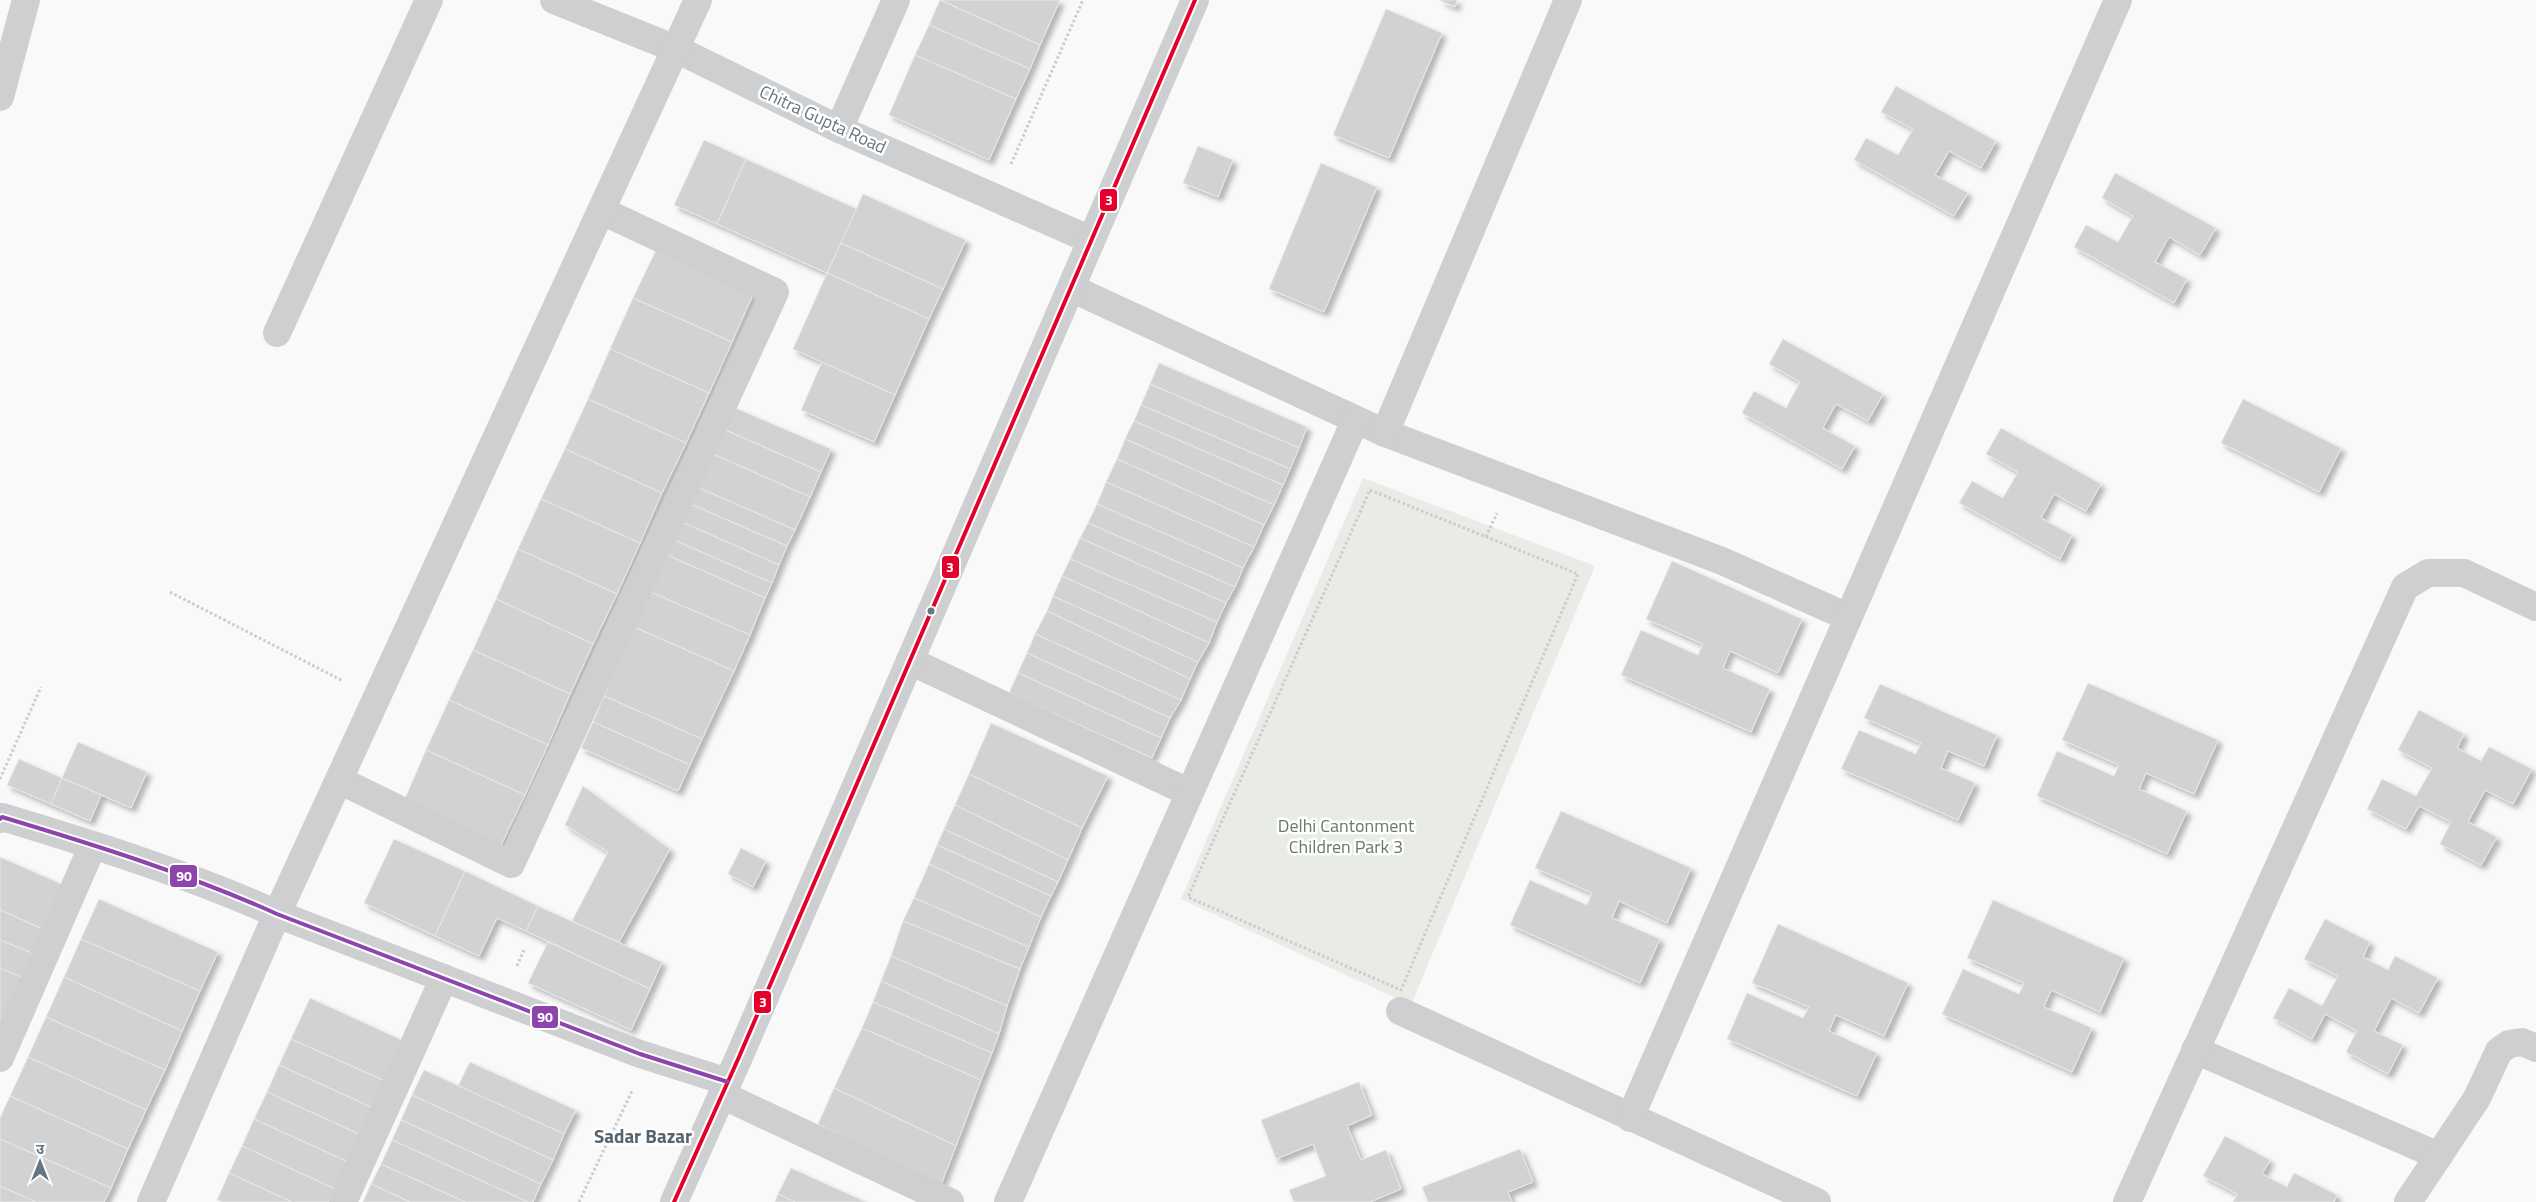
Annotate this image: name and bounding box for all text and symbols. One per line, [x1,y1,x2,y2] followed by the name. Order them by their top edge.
[755,78,891,160] street label: Chitra Gupta Road
[1099,188,1118,212] line badge: 3
[1105,189,1113,210] text: 3
[941,555,960,579] line badge: 3
[946,556,954,577] text: 3
[926,606,936,616] unlabelled marker
[1278,812,1415,860] park label: Delhi Cantonment Children Park 3
[169,864,198,888] line badge: 90
[176,865,192,886] text: 90
[753,990,772,1014] line badge: 3
[759,991,767,1012] text: 3
[531,1005,559,1029] line badge: 90
[537,1006,553,1027] text: 90
[594,1121,692,1150] district label: Sadar Bazar
[15,1137,65,1187] north arrow
[36,1138,45,1159] text: उ

